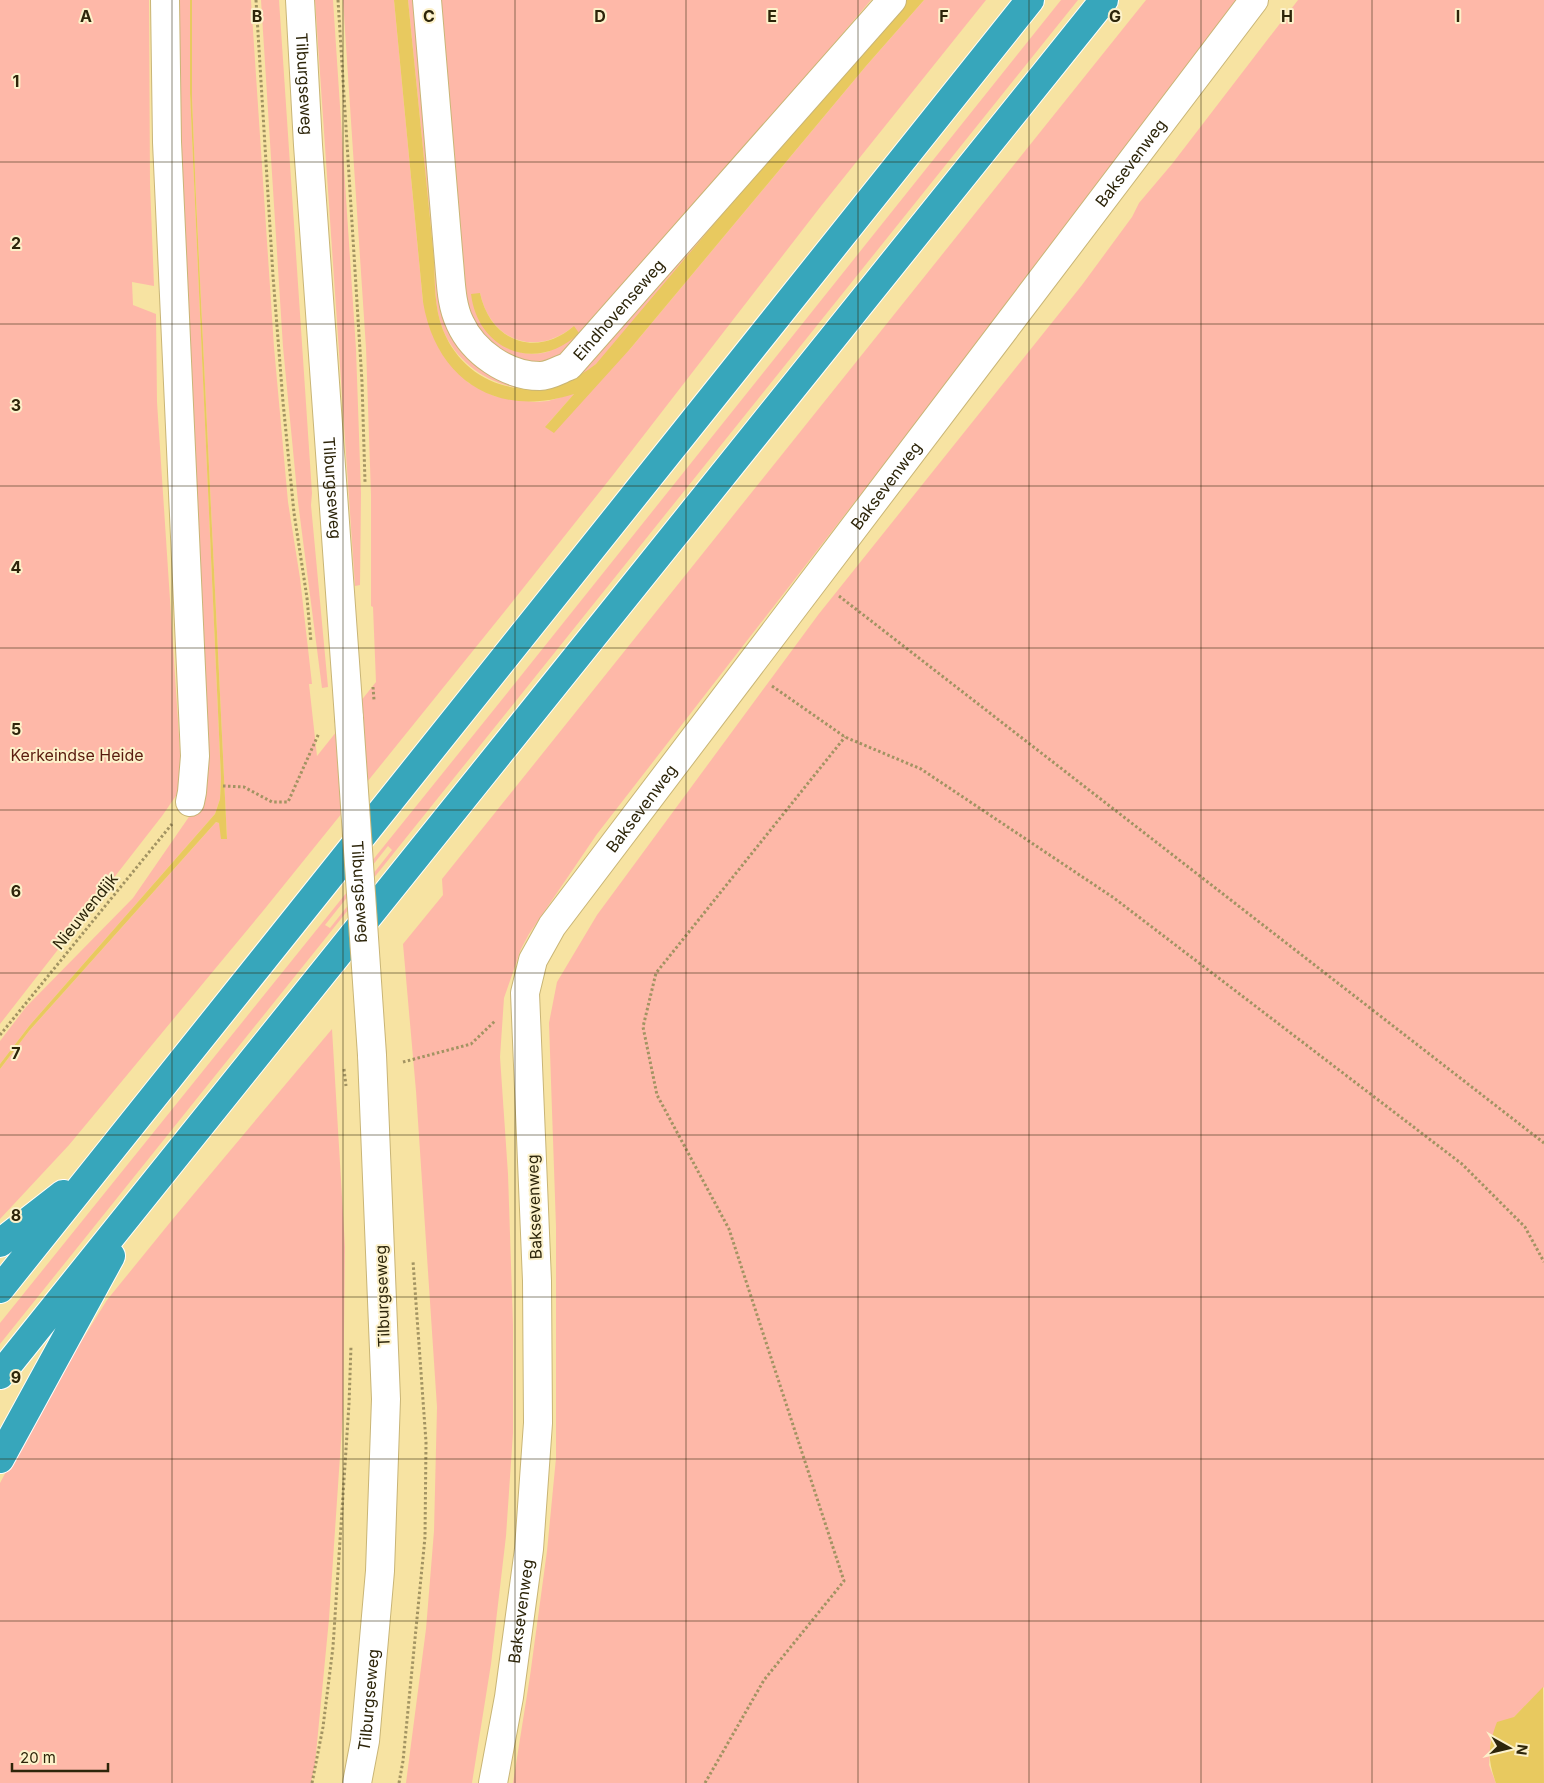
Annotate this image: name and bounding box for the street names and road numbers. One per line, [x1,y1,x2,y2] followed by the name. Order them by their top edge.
[292,32,317,136] street label: Tilburgseweg
[1091,115,1170,211] street label: Baksevenweg
[569,255,669,364] street label: Eindhovenseweg
[319,436,346,540] street label: Tilburgseweg
[846,438,926,533] street label: Baksevenweg
[602,760,681,856] street label: Baksevenweg
[347,840,374,943] street label: Tilburgseweg
[48,869,122,953] street label: Nieuwendijk
[522,1154,546,1260] street label: Baksevenweg
[370,1245,394,1347] street label: Tilburgseweg
[504,1558,538,1665] street label: Baksevenweg
[353,1648,383,1753] street label: Tilburgseweg

